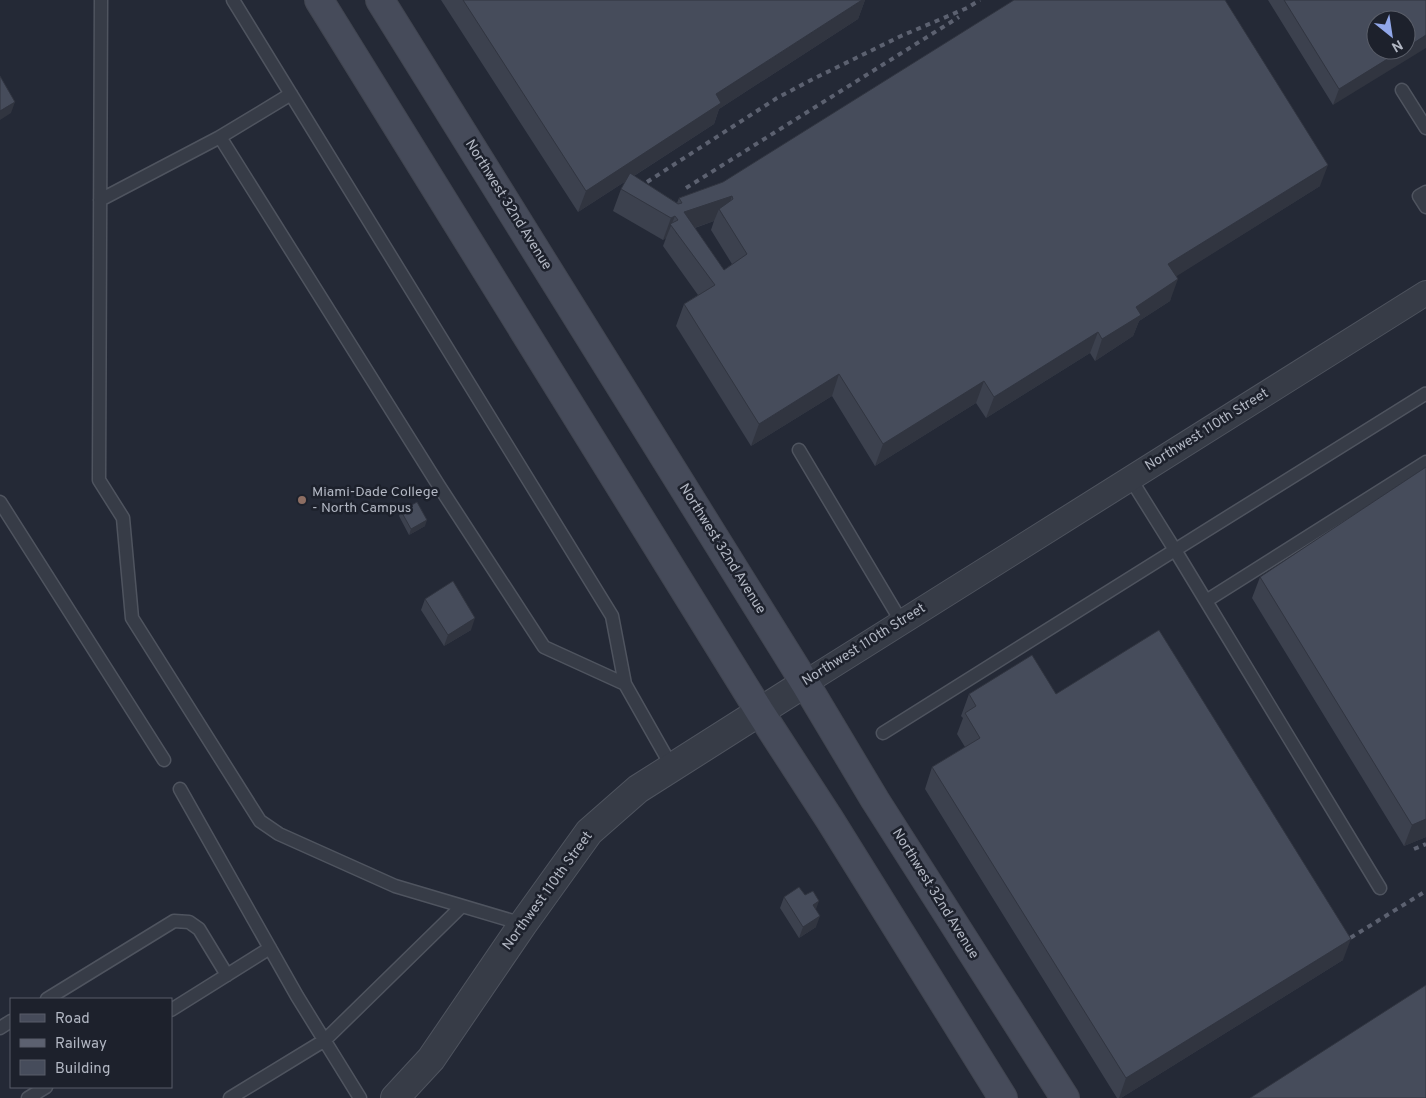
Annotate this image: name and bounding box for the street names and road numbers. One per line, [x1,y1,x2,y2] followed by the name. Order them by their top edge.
[461,137,555,273] street label: Northwest 32nd Avenue
[1142,385,1272,475] street label: Northwest 110th Street
[675,481,769,617] street label: Northwest 32nd Avenue
[799,600,929,690] street label: Northwest 110th Street
[888,826,982,962] street label: Northwest 32nd Avenue
[499,828,597,954] street label: Northwest 110th Street

